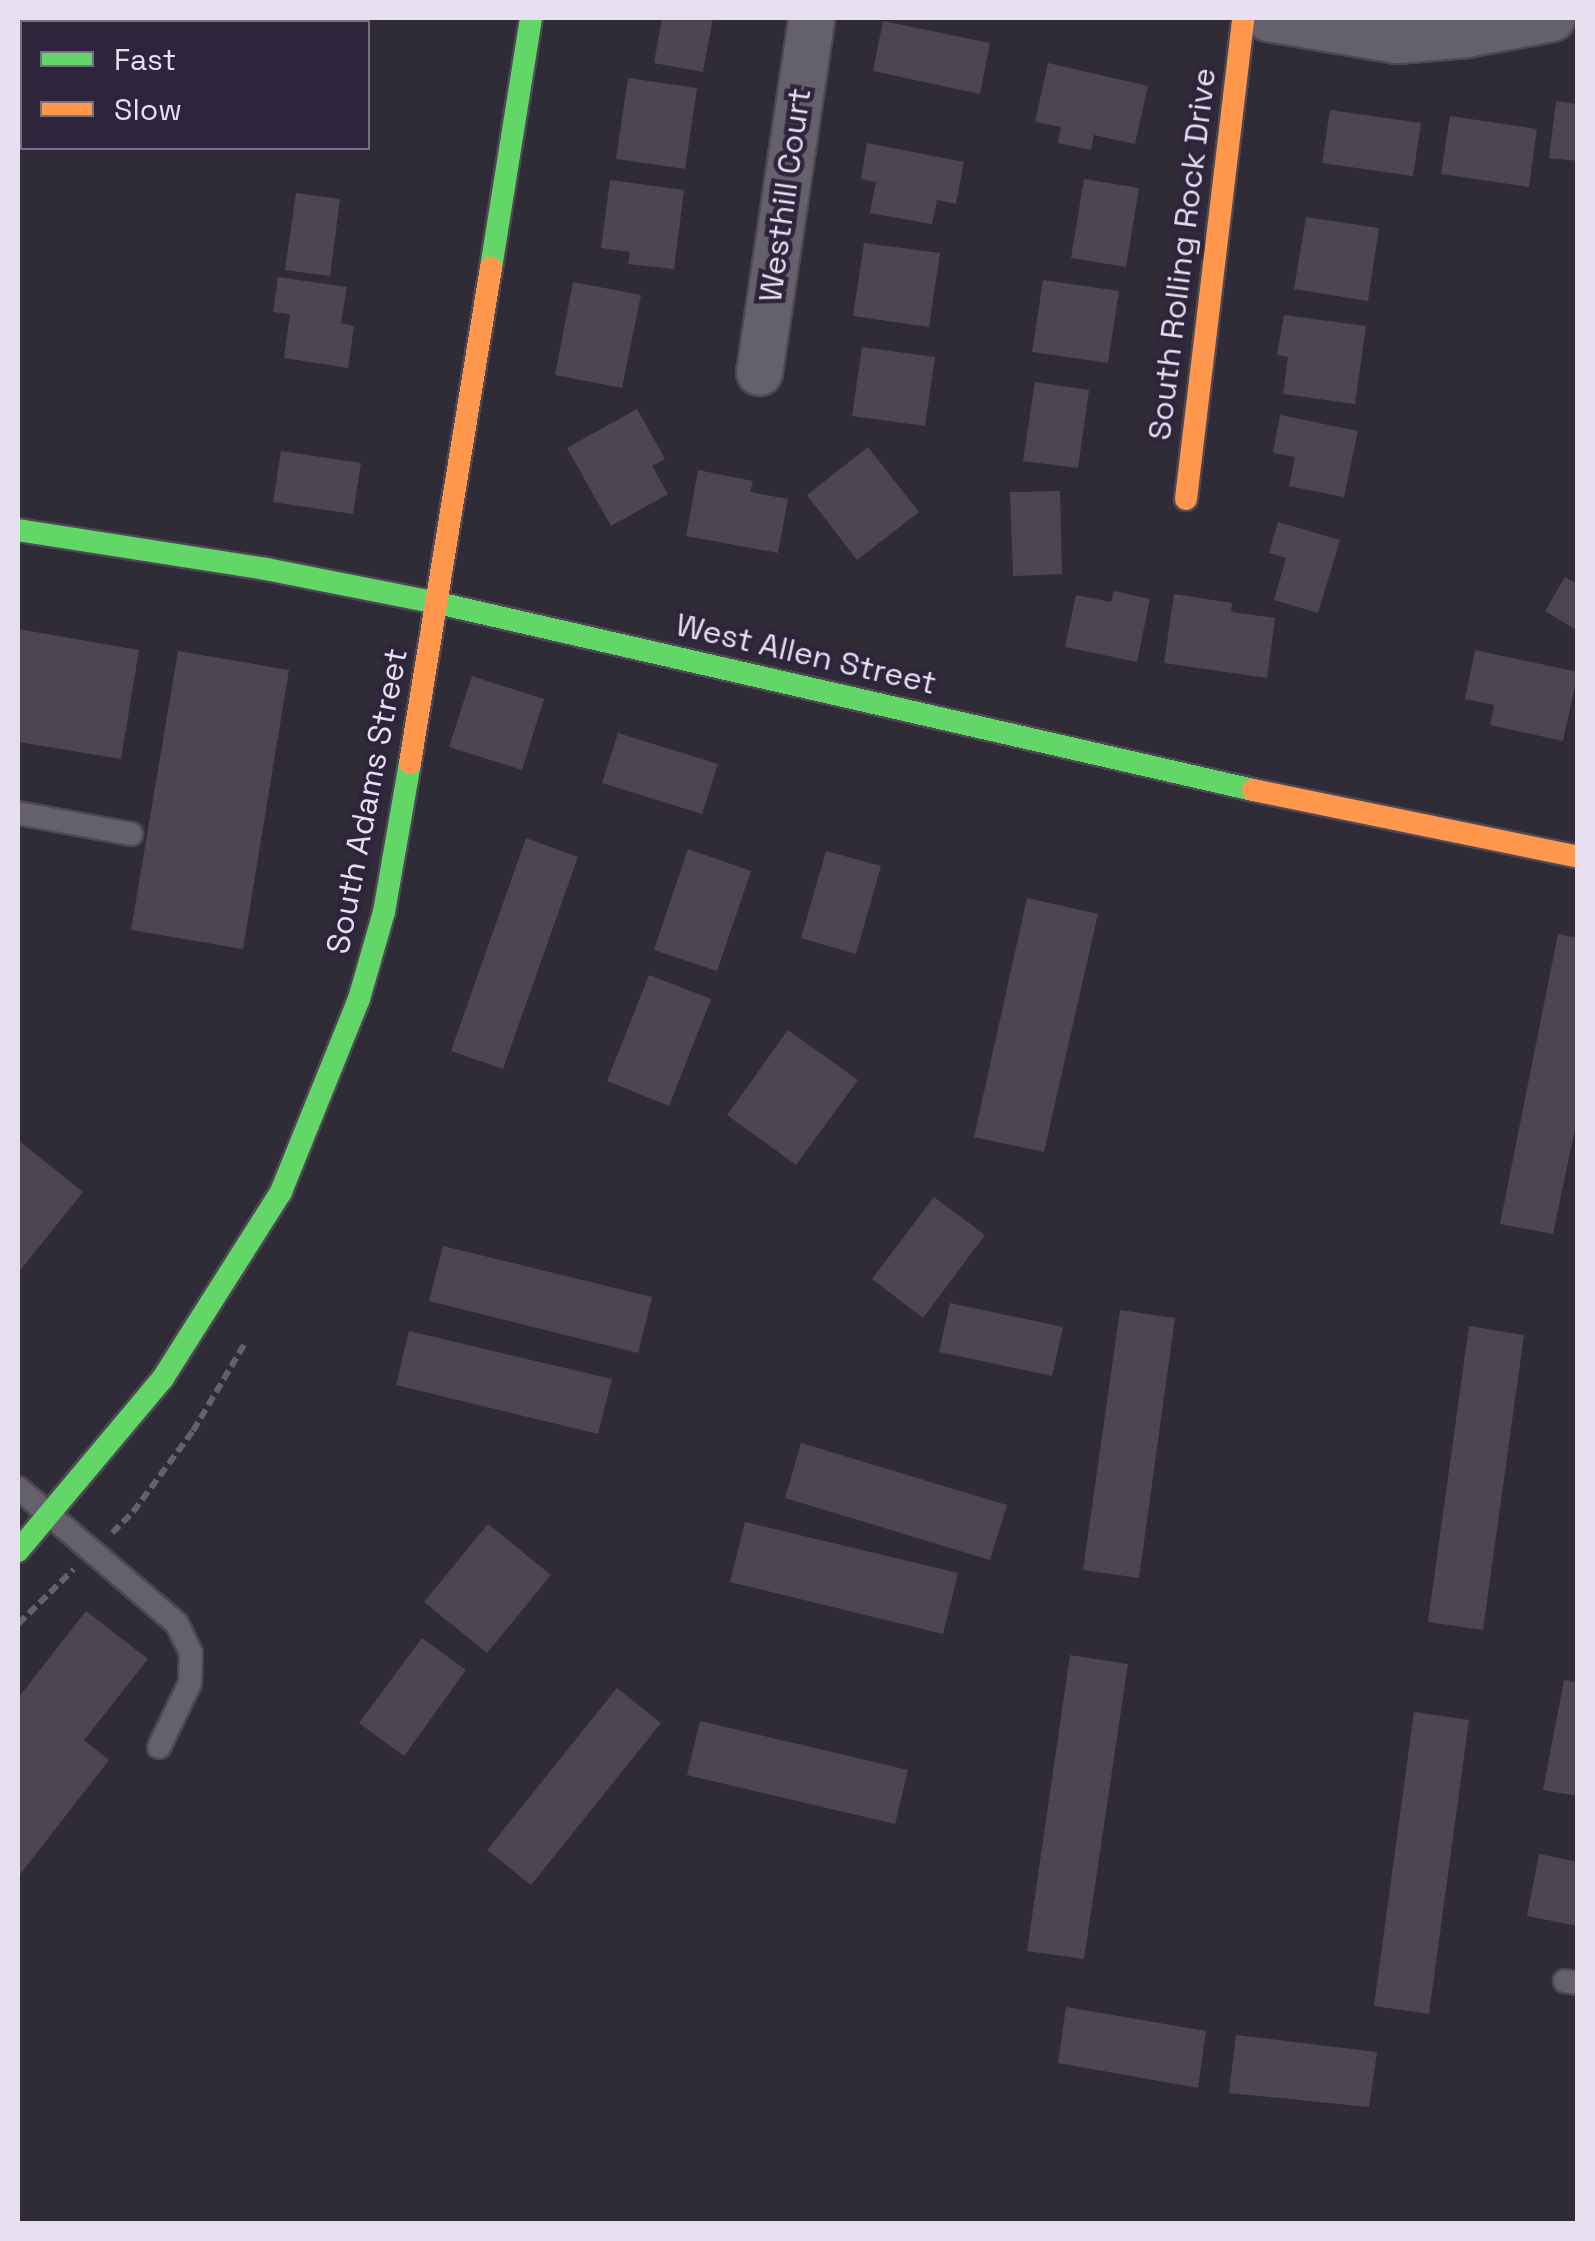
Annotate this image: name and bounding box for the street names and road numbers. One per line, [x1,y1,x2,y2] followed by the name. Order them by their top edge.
[1140,66,1224,442] street label: South Rolling Rock Drive
[751,85,819,305] street label: Westhill Court
[672,605,940,703] street label: West Allen Street
[318,645,416,957] street label: South Adams Street

